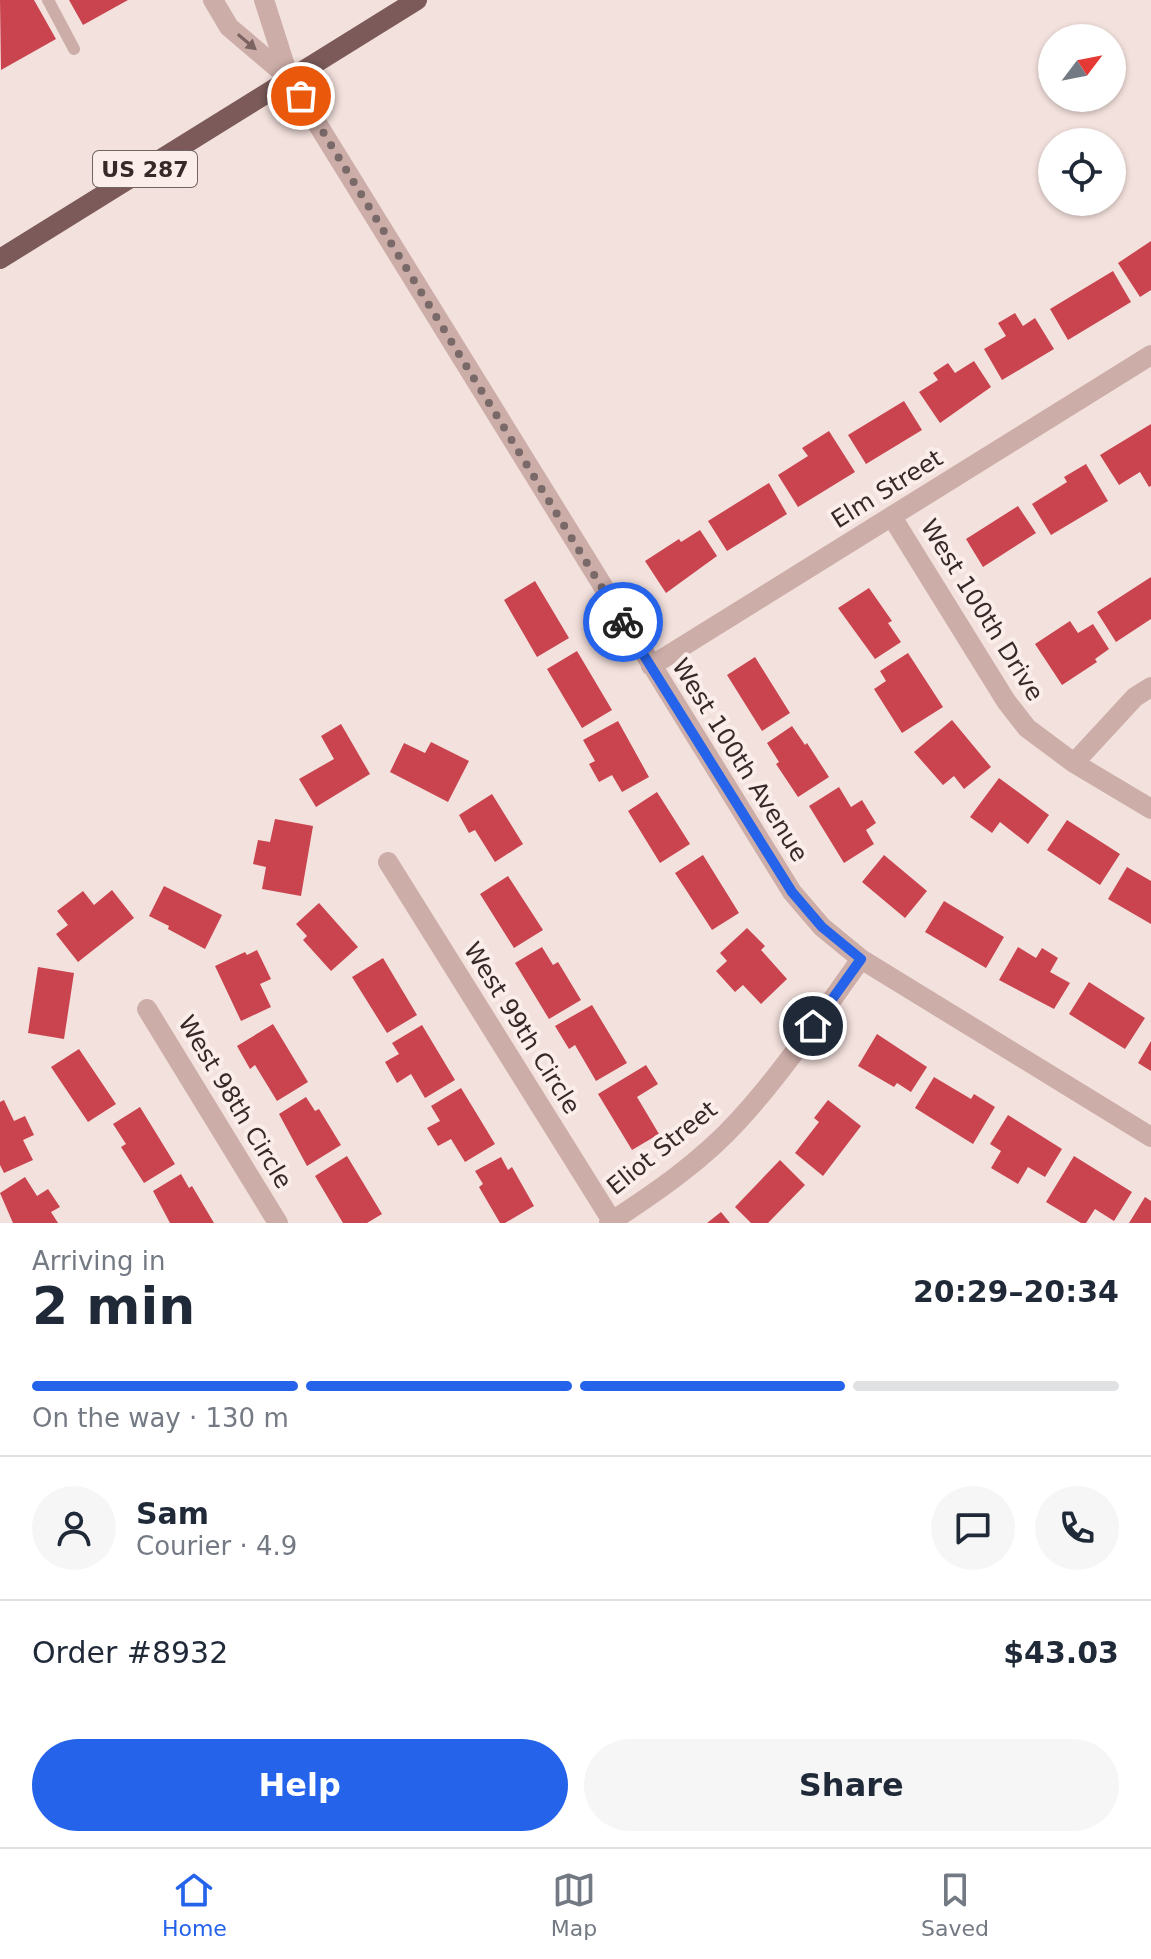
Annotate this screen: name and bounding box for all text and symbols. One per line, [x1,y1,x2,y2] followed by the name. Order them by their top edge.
[1038,24,1126,112] north arrow
[1038,24,1126,216] map controls
[237,33,257,50] one-way arrow
[267,62,335,130] pin
[279,74,323,118] icon: bag
[1038,128,1126,216] button: locate
[93,151,197,187] road number: US 287
[826,444,948,534] street label: Elm Street
[915,514,1049,706] street label: West 100th Drive
[583,582,663,662] courier
[601,600,645,644] icon: bike
[666,653,814,867] street label: West 100th Avenue
[458,937,586,1119] street label: West 99th Circle
[779,992,847,1060] pin
[791,1004,835,1048] icon: home
[172,1010,298,1194] street label: West 98th Circle
[601,1095,723,1201] street label: Eliot Street
[32,1246,166,1276] text: Arriving in
[913,1274,1119,1309] text: 20:29–20:34
[32,1276,195,1336] text: 2 min
[32,1403,289,1433] text: On the way · 130 m
[32,1486,116,1570] button: person
[931,1486,1015,1570] button: chat
[1035,1486,1119,1570] button: phone
[136,1496,209,1531] text: Sam
[136,1531,297,1561] text: Courier · 4.9
[32,1635,228,1670] text: Order #8932
[1003,1635,1119,1670] text: $43.03
[32,1739,568,1831] button: Help
[584,1739,1119,1831] button: Share
[162,1868,227,1941] tab: Home
[551,1868,597,1941] tab: Map
[921,1868,989,1941] tab: Saved

